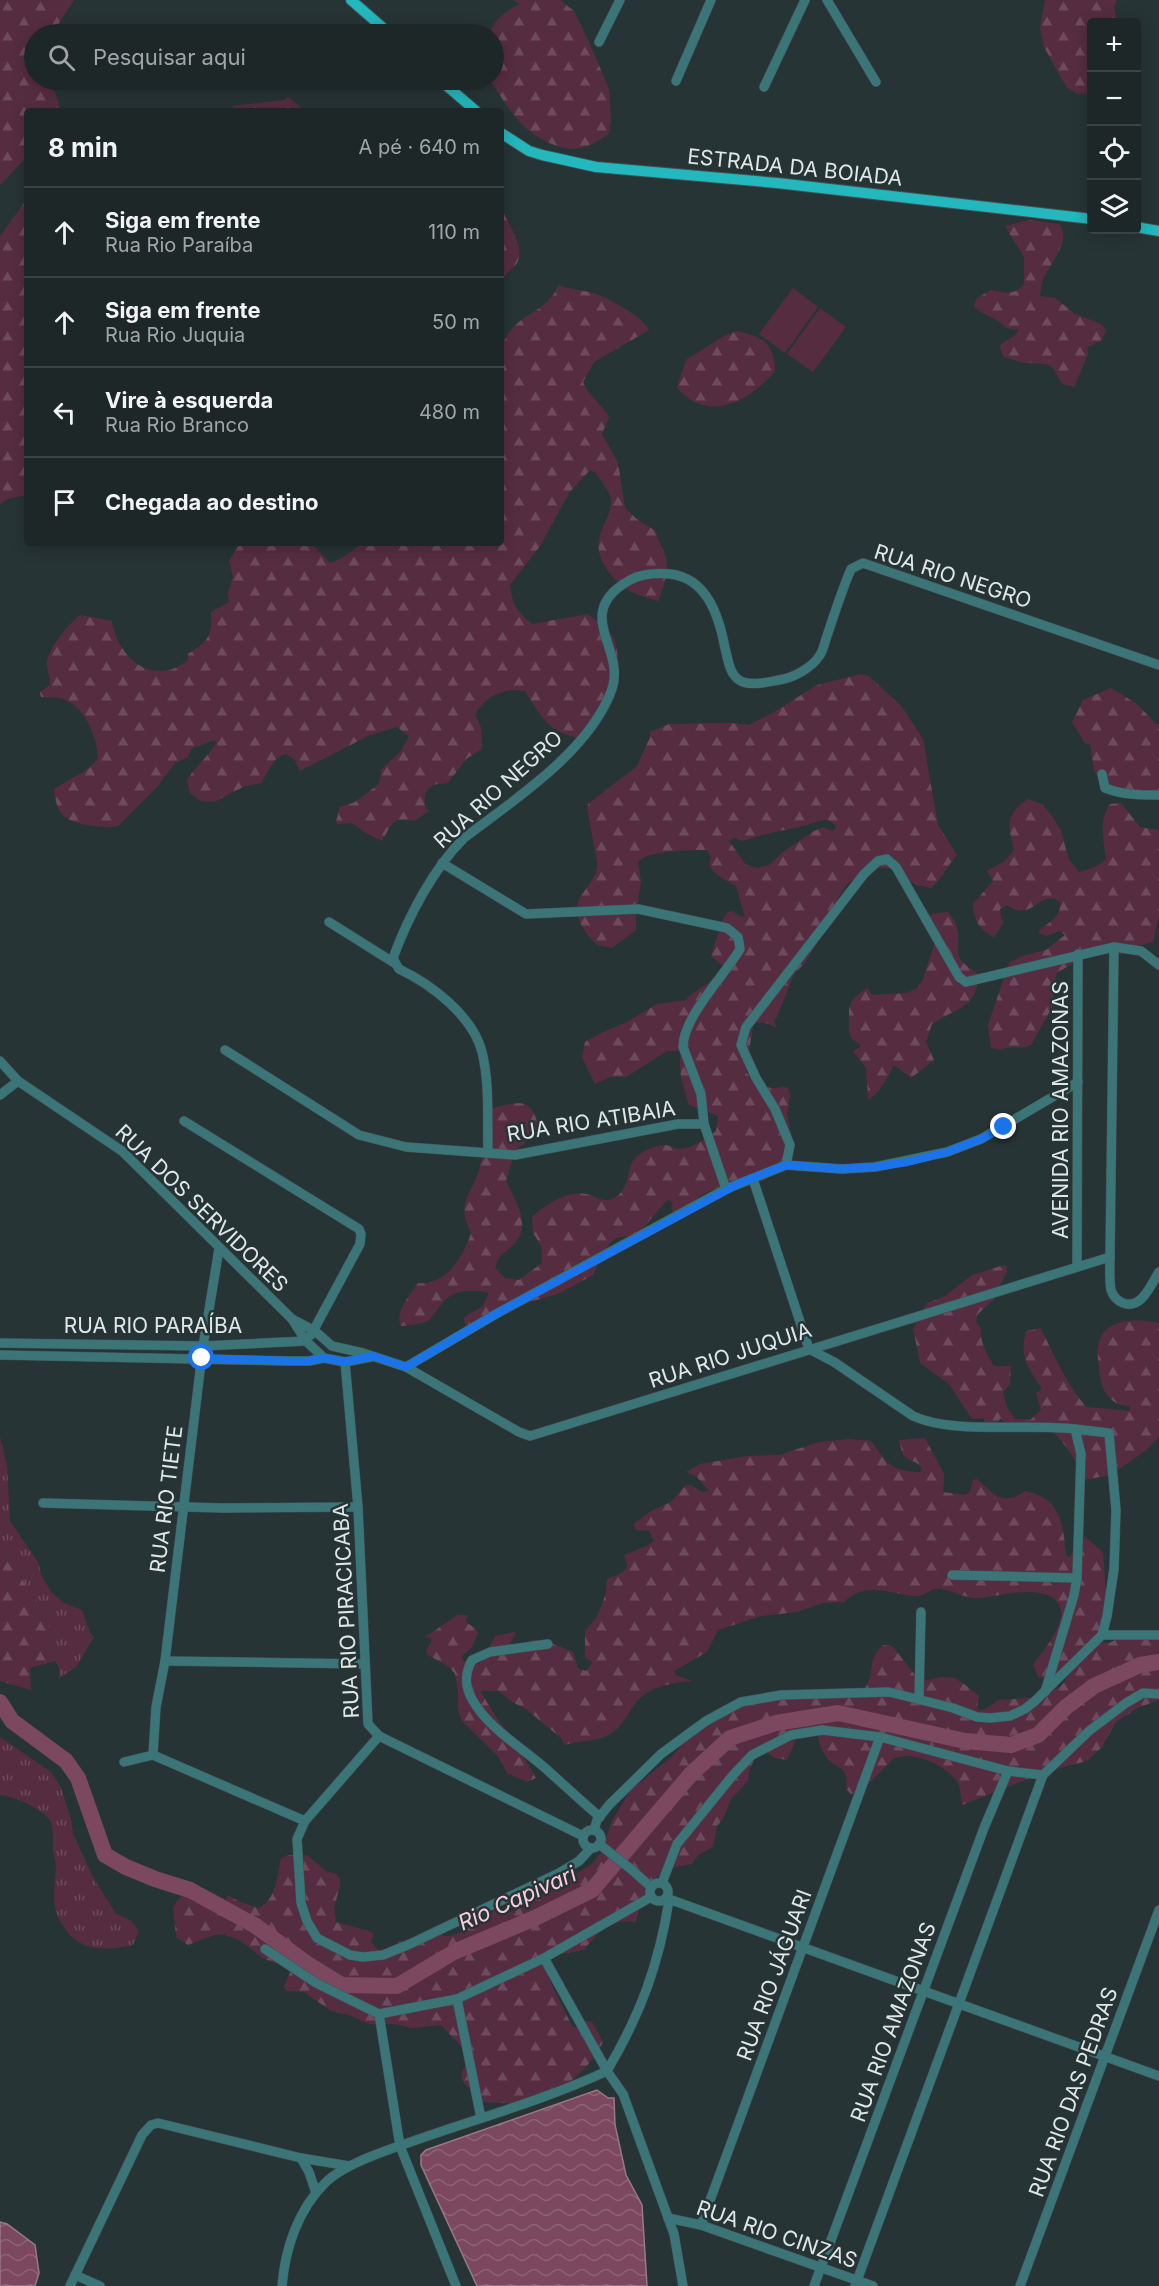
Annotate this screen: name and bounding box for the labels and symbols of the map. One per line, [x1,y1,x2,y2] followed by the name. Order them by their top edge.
[686,143,904,191] street label: ESTRADA DA BOIADA
[871,539,1035,613] street label: RUA RIO NEGRO
[429,725,567,853] street label: RUA RIO NEGRO
[1048,981,1073,1239] street label: AVENIDA RIO AMAZONAS
[505,1095,677,1147] street label: RUA RIO ATIBAIA
[990,1113,1016,1139] route end
[111,1119,293,1297] street label: RUA DOS SERVIDORES
[64,1312,242,1338] street label: RUA RIO PARAÍBA
[645,1317,815,1393] street label: RUA RIO JUQUIA
[188,1344,214,1370] route start
[145,1424,187,1574] street label: RUA RIO TIETE
[328,1503,364,1719] street label: RUA RIO PIRACICABA
[454,1860,581,1936] water label: Rio Capivari
[731,1886,817,2064] street label: RUA RIO JÁGUARI
[845,1919,941,2125] street label: RUA RIO AMAZONAS
[1023,1984,1123,2200] street label: RUA RIO DAS PEDRAS
[693,2195,861,2273] street label: RUA RIO CINZAS

